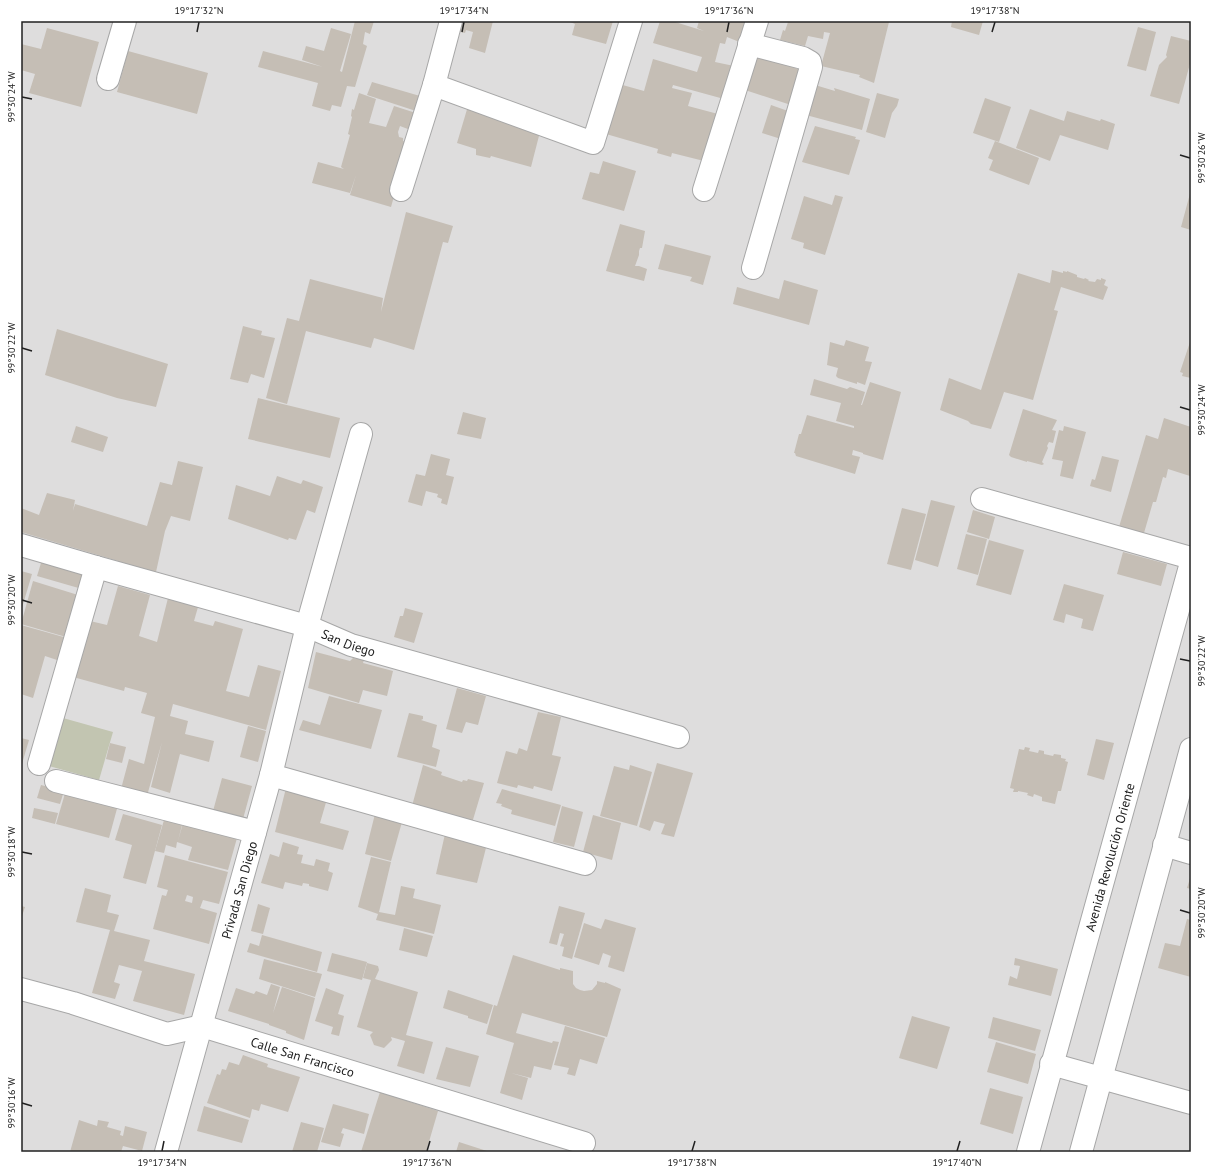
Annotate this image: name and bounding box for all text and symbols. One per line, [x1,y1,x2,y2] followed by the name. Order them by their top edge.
[174,4,224,17] text: 19°17'32"N
[439,4,489,17] text: 19°17'34"N
[704,4,754,17] text: 19°17'36"N
[970,4,1020,17] text: 19°17'38"N
[5,71,18,123] text: 99°30'24"W
[1195,132,1208,184] text: 99°30'26"W
[5,322,18,374] text: 99°30'22"W
[1195,384,1208,436] text: 99°30'24"W
[5,574,18,626] text: 99°30'20"W
[319,625,377,660] street label: San Diego
[1195,635,1208,687] text: 99°30'22"W
[1081,781,1138,933] street label: Avenida Revolución Oriente
[5,826,18,878] text: 99°30'18"W
[217,839,261,941] street label: Privada San Diego
[1195,887,1208,939] text: 99°30'20"W
[249,1033,357,1081] street label: Calle San Francisco
[5,1077,18,1129] text: 99°30'16"W
[137,1156,187,1169] text: 19°17'34"N
[402,1156,452,1169] text: 19°17'36"N
[667,1156,717,1169] text: 19°17'38"N
[932,1156,982,1169] text: 19°17'40"N

